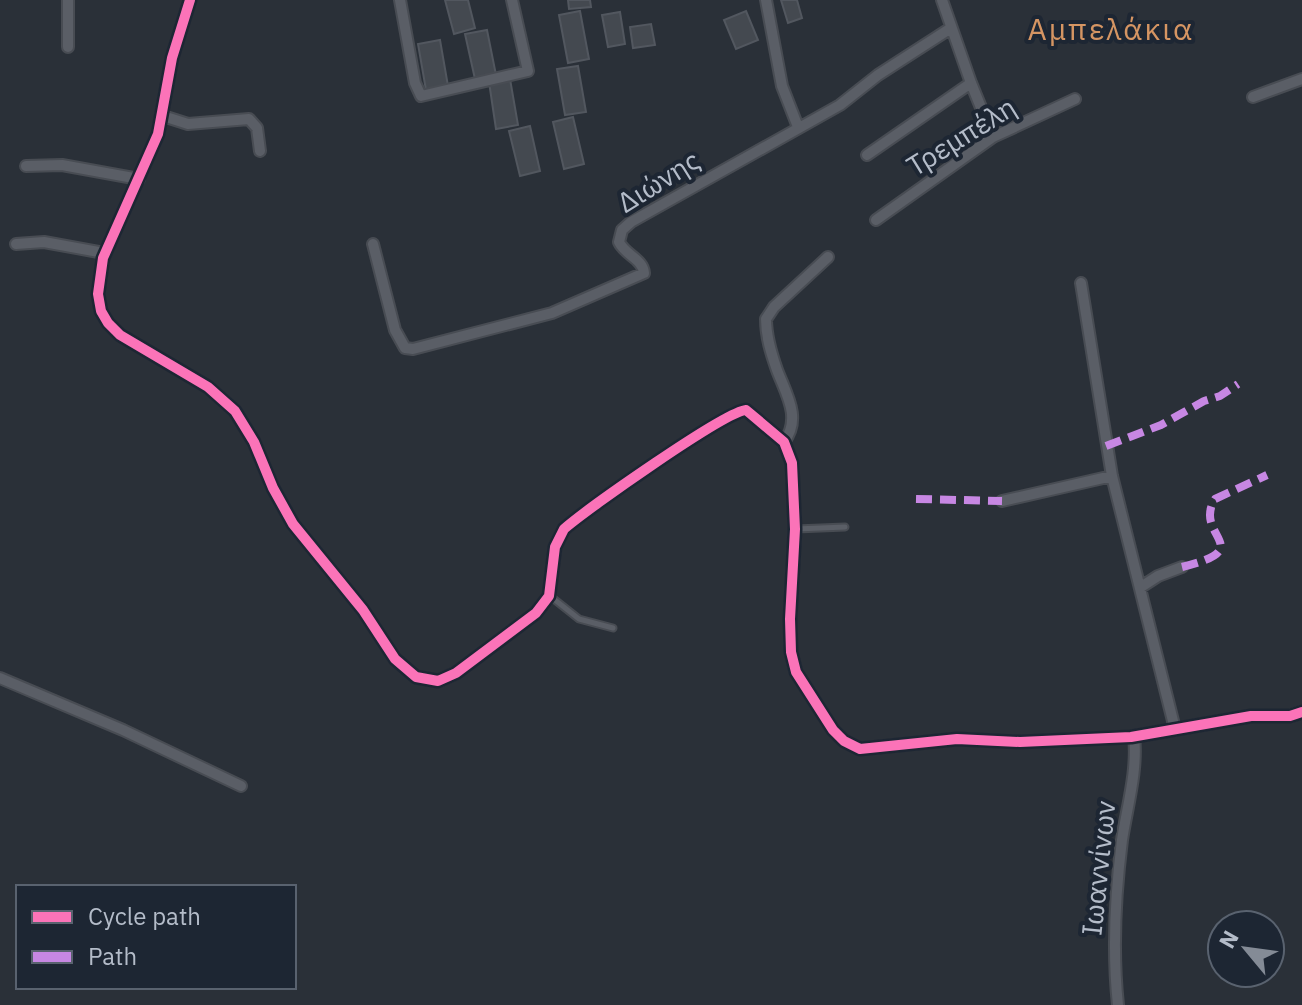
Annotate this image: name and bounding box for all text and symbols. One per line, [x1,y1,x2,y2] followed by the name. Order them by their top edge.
[1028,9,1194,48] district label: Αμπελάκια
[899,88,1023,184] street label: Τρεμπέλη
[610,141,706,221] street label: Διώνης
[1073,799,1123,937] street label: Ιωαννίνων
[16,885,296,989] legend
[88,900,201,932] text: Cycle path
[1206,909,1286,989] north arrow
[1212,925,1245,953] text: N
[88,940,137,972] text: Path

